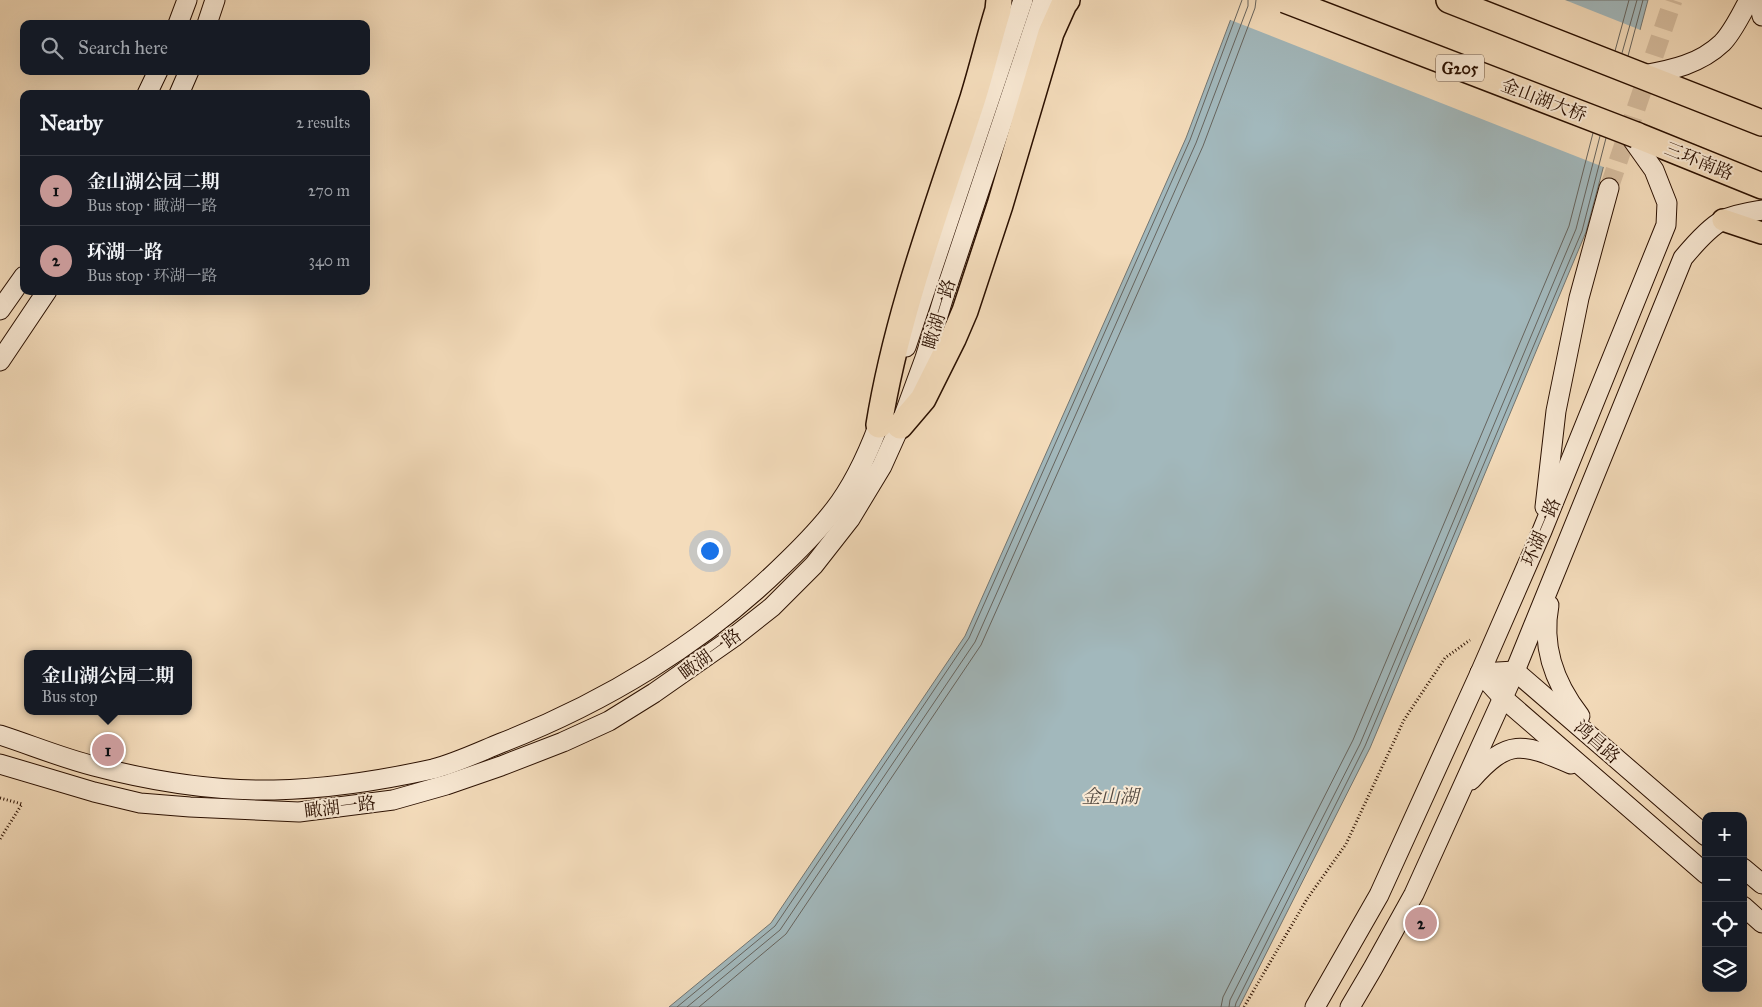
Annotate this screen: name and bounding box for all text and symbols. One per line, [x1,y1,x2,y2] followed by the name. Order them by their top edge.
[20,20,370,75] search box
[38,34,66,62] icon: search
[78,36,168,59] text: Search here
[1436,54,1484,82] road number: G205
[1498,74,1590,126] street label: 金山湖大桥
[40,110,103,136] text: Nearby
[296,113,350,132] text: 2 results
[1662,137,1736,185] street label: 三环南路
[87,170,220,193] text: 金山湖公园二期
[53,181,59,200] text: 1
[308,181,350,200] text: 270 m
[87,196,217,215] text: Bus stop · 瞰湖一路
[87,240,163,263] text: 环湖一路
[52,251,60,270] text: 2
[308,251,350,270] text: 340 m
[87,266,217,285] text: Bus stop · 环湖一路
[918,276,960,352] street label: 瞰湖一路
[1517,495,1565,569] street label: 环湖一路
[697,538,723,564] your location
[674,624,746,684] street label: 瞰湖一路
[24,650,192,715] popup
[41,664,175,687] text: 金山湖公园二期
[41,687,98,706] text: Bus stop
[1569,716,1625,768] street label: 鸿昌路
[92,731,124,769] pin: 1
[1081,785,1141,808] water label: 金山湖
[303,792,377,822] street label: 瞰湖一路
[1702,812,1747,992] map controls
[1702,812,1747,857] button: +
[1702,857,1747,902] button: −
[1702,902,1747,947] button: locate
[1405,904,1437,942] pin: 2
[1702,947,1747,992] button: layers

